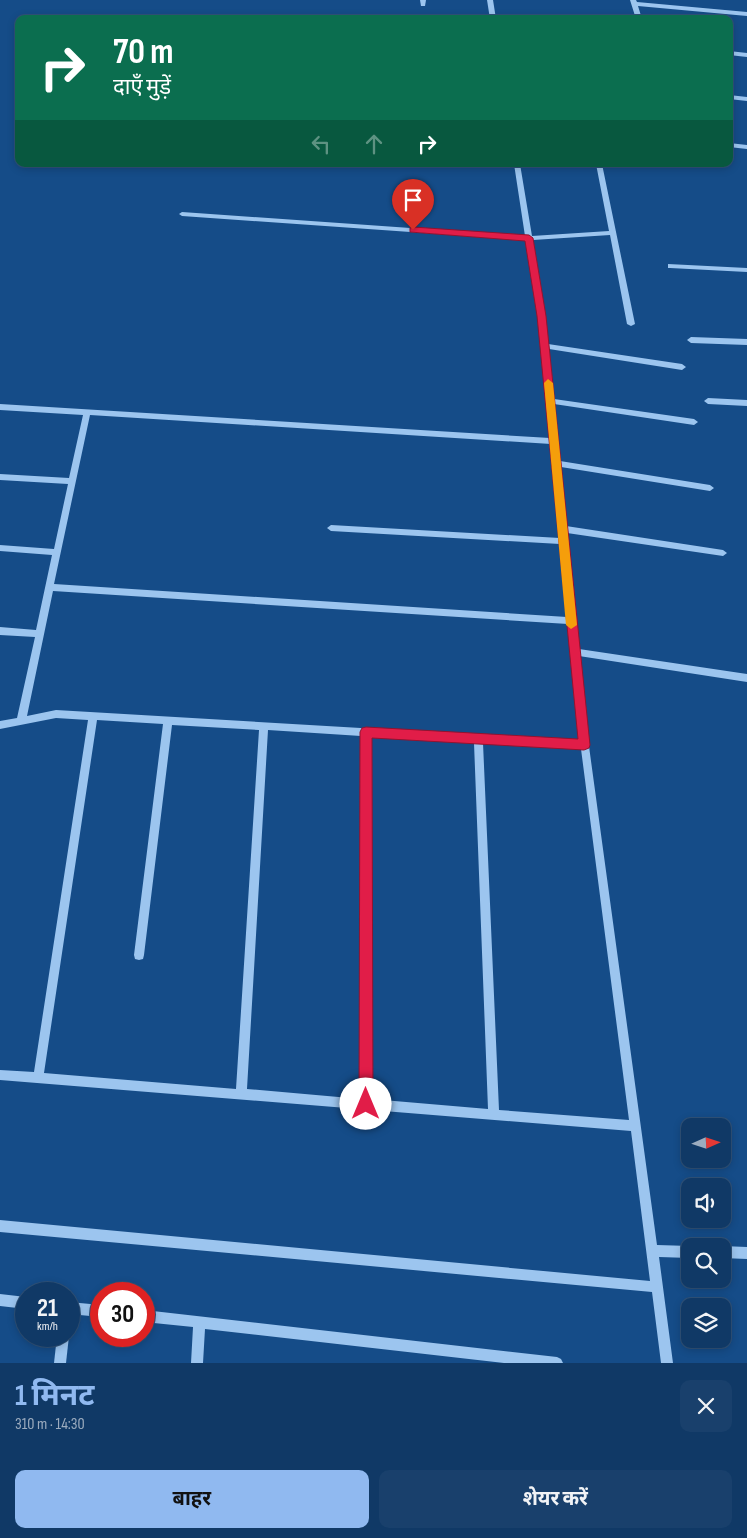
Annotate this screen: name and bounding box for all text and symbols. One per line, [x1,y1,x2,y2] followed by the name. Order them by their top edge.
[113,31,173,74] text: 70 m
[30,35,95,100] icon: right
[113,74,171,101] text: दाएँ मुड़ें
[307,130,335,158] icon: left
[360,130,388,158] icon: ahead
[413,130,441,158] icon: right
[392,179,434,230] pin
[399,186,427,214] icon: arrive
[339,1077,391,1129] position arrow
[681,1118,731,1168] north arrow
[681,1118,731,1348] map controls
[681,1178,731,1228] button: sound
[681,1238,731,1288] button: search
[90,1282,155,1347] speed limit sign: 30
[37,1293,58,1324] text: 21
[681,1298,731,1348] button: layers
[37,1319,58,1334] text: km/h
[15,1378,94,1414] text: 1 मिनट
[680,1380,732,1432] button: close
[15,1415,85,1434] text: 310 m · 14:30
[15,1470,369,1528] button: बाहर
[379,1470,732,1528] button: शेयर करें

